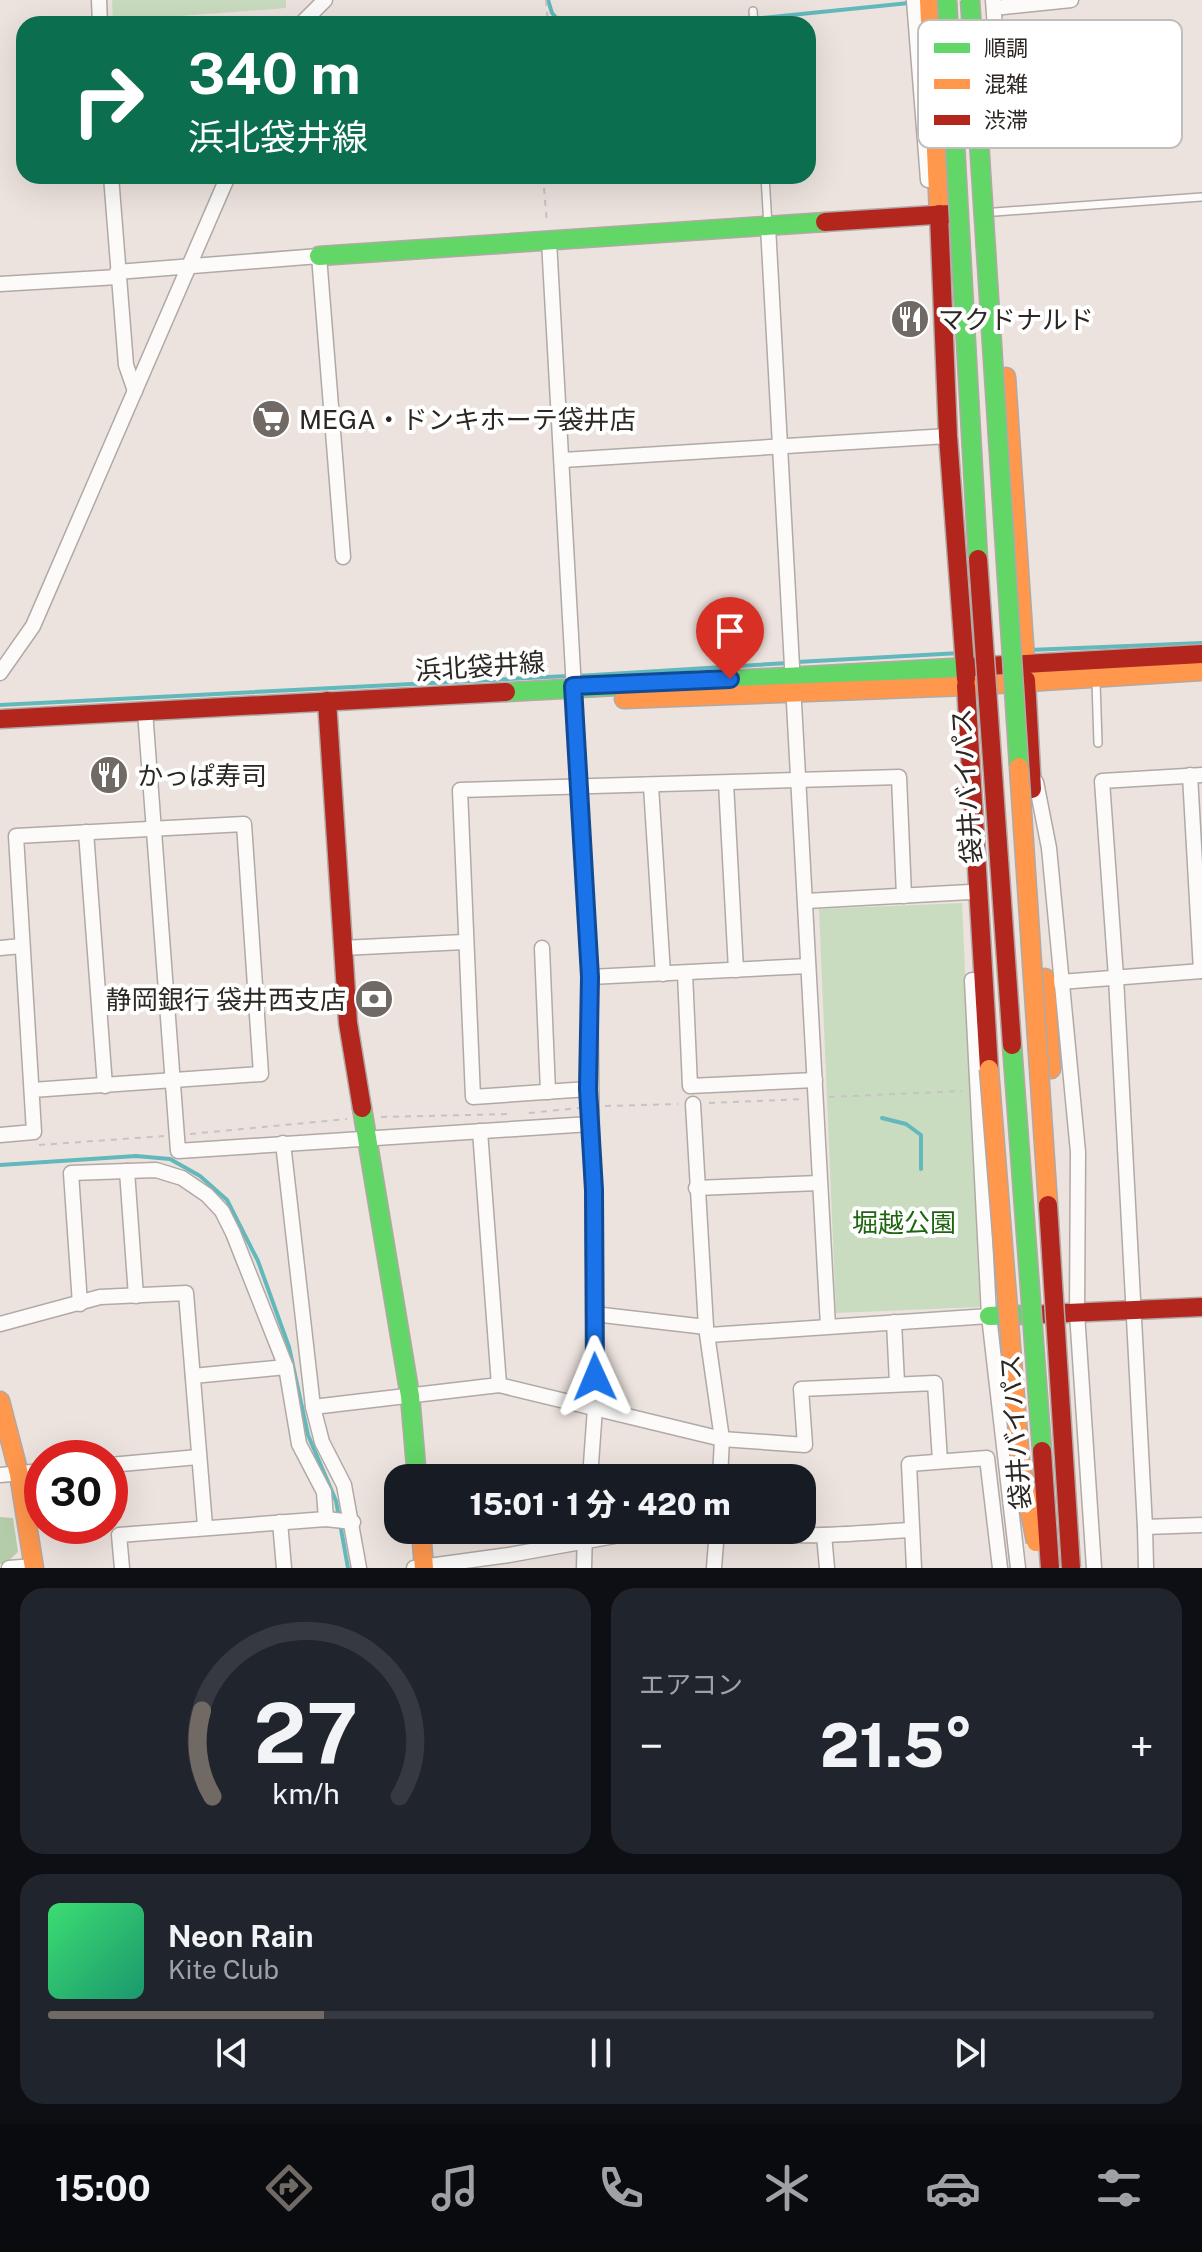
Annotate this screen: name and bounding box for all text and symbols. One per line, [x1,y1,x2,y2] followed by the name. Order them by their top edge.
[918,20,1182,148] legend
[984,35,1028,61] text: 順調
[188,41,361,107] text: 340 m
[56,48,160,152] icon: right
[984,71,1028,97] text: 混雑
[984,107,1028,133] text: 渋滞
[188,116,368,158] text: 浜北袋井線
[889,298,931,340] restaurant icon: マクドナルド
[938,304,1094,335] place label: マクドナルド
[250,398,292,440] supermarket icon: MEGA・ドンキホーテ袋井店
[299,404,636,435] place label: MEGA・ドンキホーテ袋井店
[696,597,764,679] pin
[708,609,752,653] icon: arrive
[414,646,546,686] street label: 浜北袋井線
[945,707,987,865] street label: 袋井バイパス
[88,754,130,796] restaurant icon: かっぱ寿司
[137,760,267,791] place label: かっぱ寿司
[353,978,395,1020] bank icon: 静岡銀行 袋井西支店
[106,984,346,1015] place label: 静岡銀行 袋井西支店
[852,1207,956,1238] park label: 堀越公園
[553,1335,637,1419] position arrow
[994,1353,1036,1511] street label: 袋井バイパス
[24,1440,128,1544] speed limit sign: 30
[470,1486,730,1522] text: 15:01 · 1 分 · 420 m
[639,1669,743,1700] text: エアコン
[253,1684,358,1782] text: 27
[820,1710,973,1781] text: 21.5°
[639,1720,663,1772] text: −
[1130,1720,1154,1772] text: +
[272,1777,339,1810] text: km/h
[168,1918,314,1954] text: Neon Rain
[168,1954,279,1985] text: Kite Club
[210,2031,254,2075] icon: previous
[579,2031,623,2075] icon: pause
[948,2031,992,2075] icon: next
[261,2160,317,2216] icon: directions
[427,2160,483,2216] icon: music
[593,2160,649,2216] icon: phone
[759,2160,815,2216] icon: climate
[925,2160,981,2216] icon: car
[1091,2160,1147,2216] icon: filters
[55,2167,151,2209] text: 15:00

